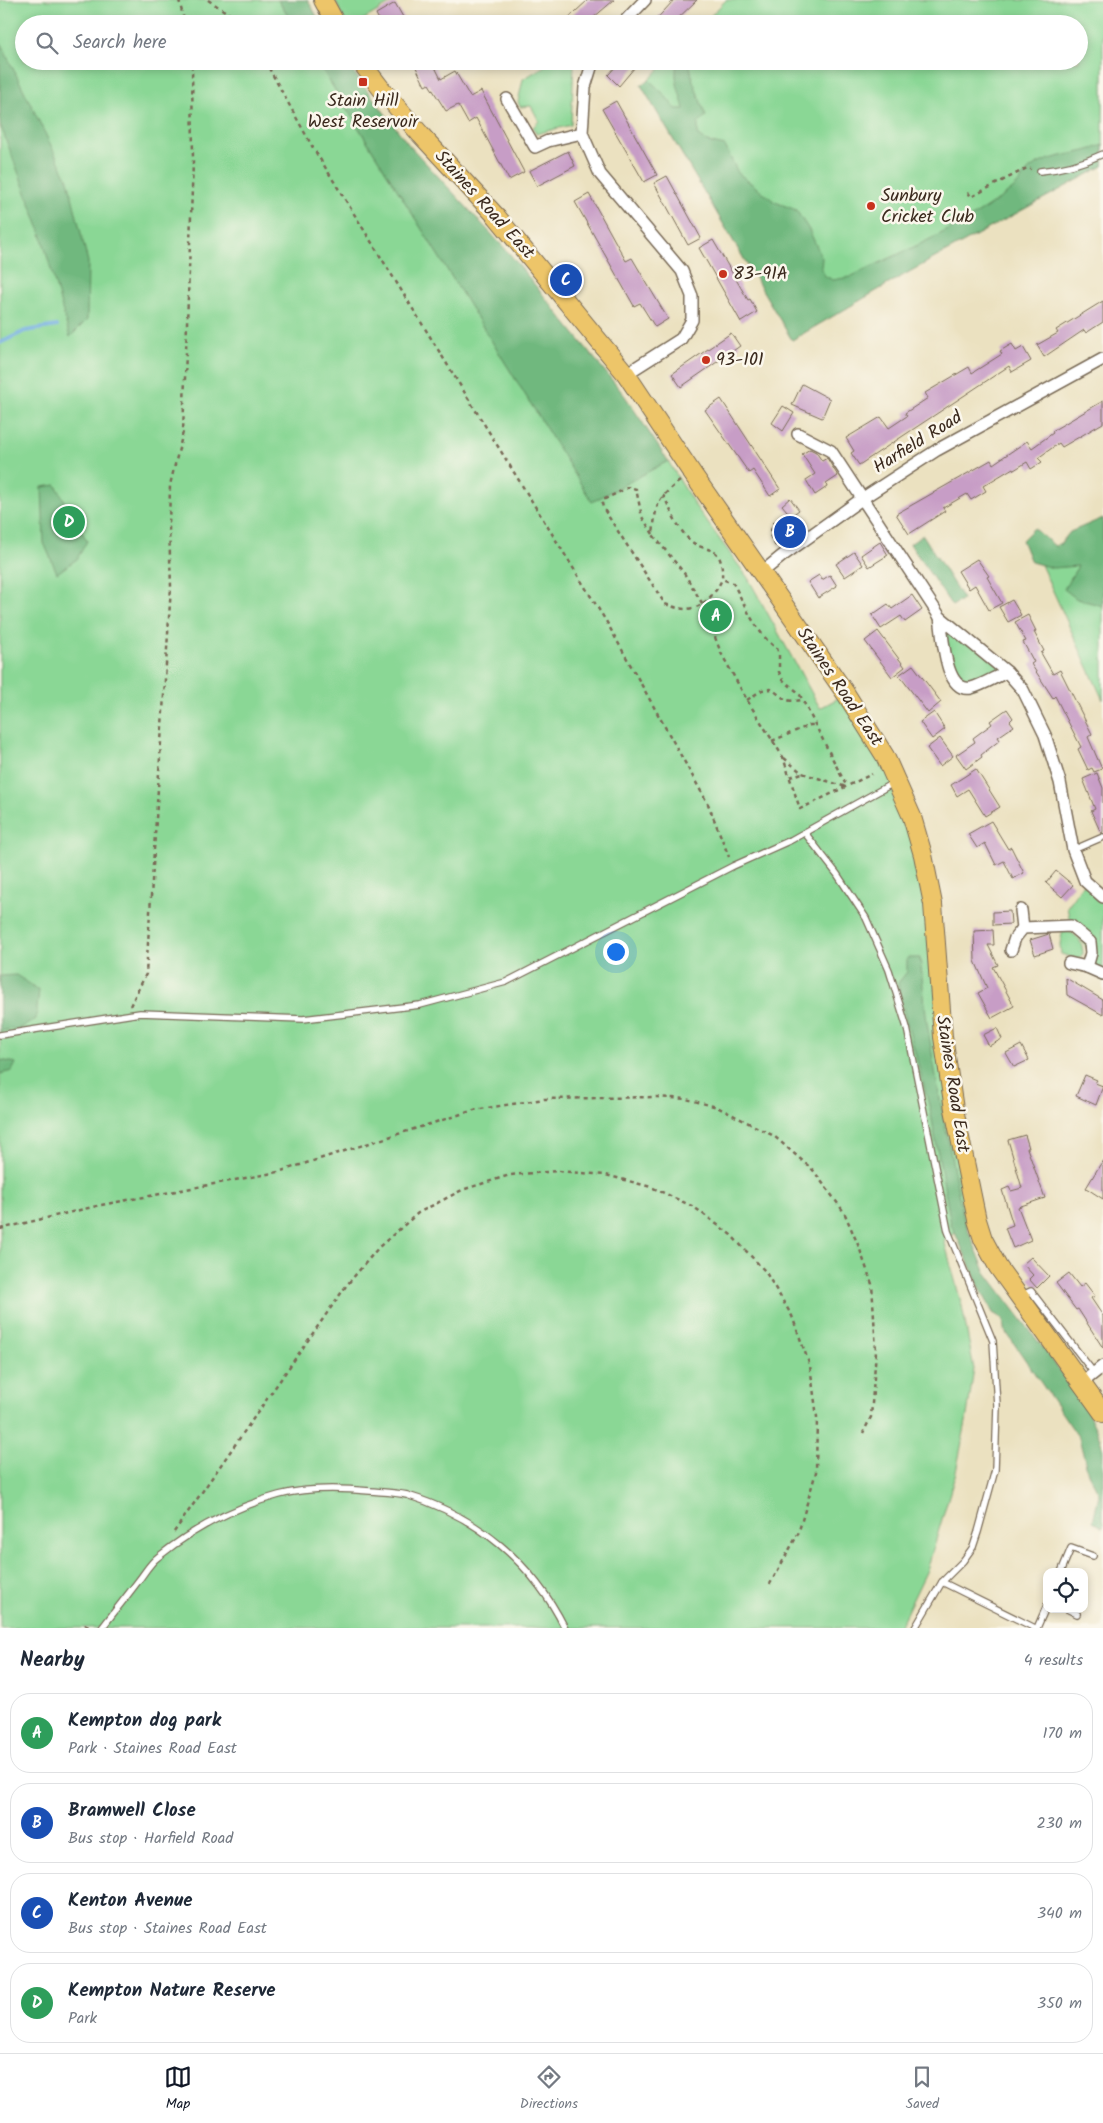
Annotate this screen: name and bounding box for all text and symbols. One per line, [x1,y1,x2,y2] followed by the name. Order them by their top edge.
[15,15,1088,70] search box
[73,28,167,58] text: Search here
[33,29,61,57] icon: search
[357,76,369,88] marker: Stain Hill West Reservoir
[308,87,419,137] place label: Stain Hill West Reservoir
[427,144,542,267] street label: Staines Road East
[881,182,975,232] place label: Sunbury Cricket Club
[865,200,877,212] marker: Sunbury Cricket Club
[733,260,788,289] place label: 83-91A
[550,261,582,299] pin: C
[717,268,729,280] marker: 83-91A
[716,346,764,375] place label: 93-101
[700,354,712,366] marker: 93-101
[868,403,969,482] street label: Harfield Road
[53,503,85,541] pin: D
[774,513,806,551] pin: B
[700,597,732,635] pin: A
[788,621,890,753] street label: Staines Road East
[603,939,629,965] your location
[927,1013,977,1156] street label: Staines Road East
[1043,1568,1088,1613] map controls
[1043,1568,1088,1613] button: locate
[20,1644,85,1677] text: Nearby
[1024,1648,1083,1673] text: 4 results
[68,1706,221,1736] text: Kempton dog park
[32,1721,42,1746] text: A
[1042,1721,1082,1746] text: 170 m
[68,1736,237,1761] text: Park · Staines Road East
[68,1796,196,1826] text: Bramwell Close
[32,1811,42,1836] text: B
[1036,1811,1082,1836] text: 230 m
[68,1826,233,1851] text: Bus stop · Harfield Road
[68,1886,193,1916] text: Kenton Avenue
[32,1901,42,1926] text: C
[1037,1901,1082,1926] text: 340 m
[68,1916,267,1941] text: Bus stop · Staines Road East
[68,1976,276,2006] text: Kempton Nature Reserve
[32,1991,42,2016] text: D
[1037,1991,1082,2016] text: 350 m
[68,2006,97,2031] text: Park
[164,2063,192,2115] tab: Map
[520,2063,578,2115] tab: Directions
[906,2063,939,2115] tab: Saved

